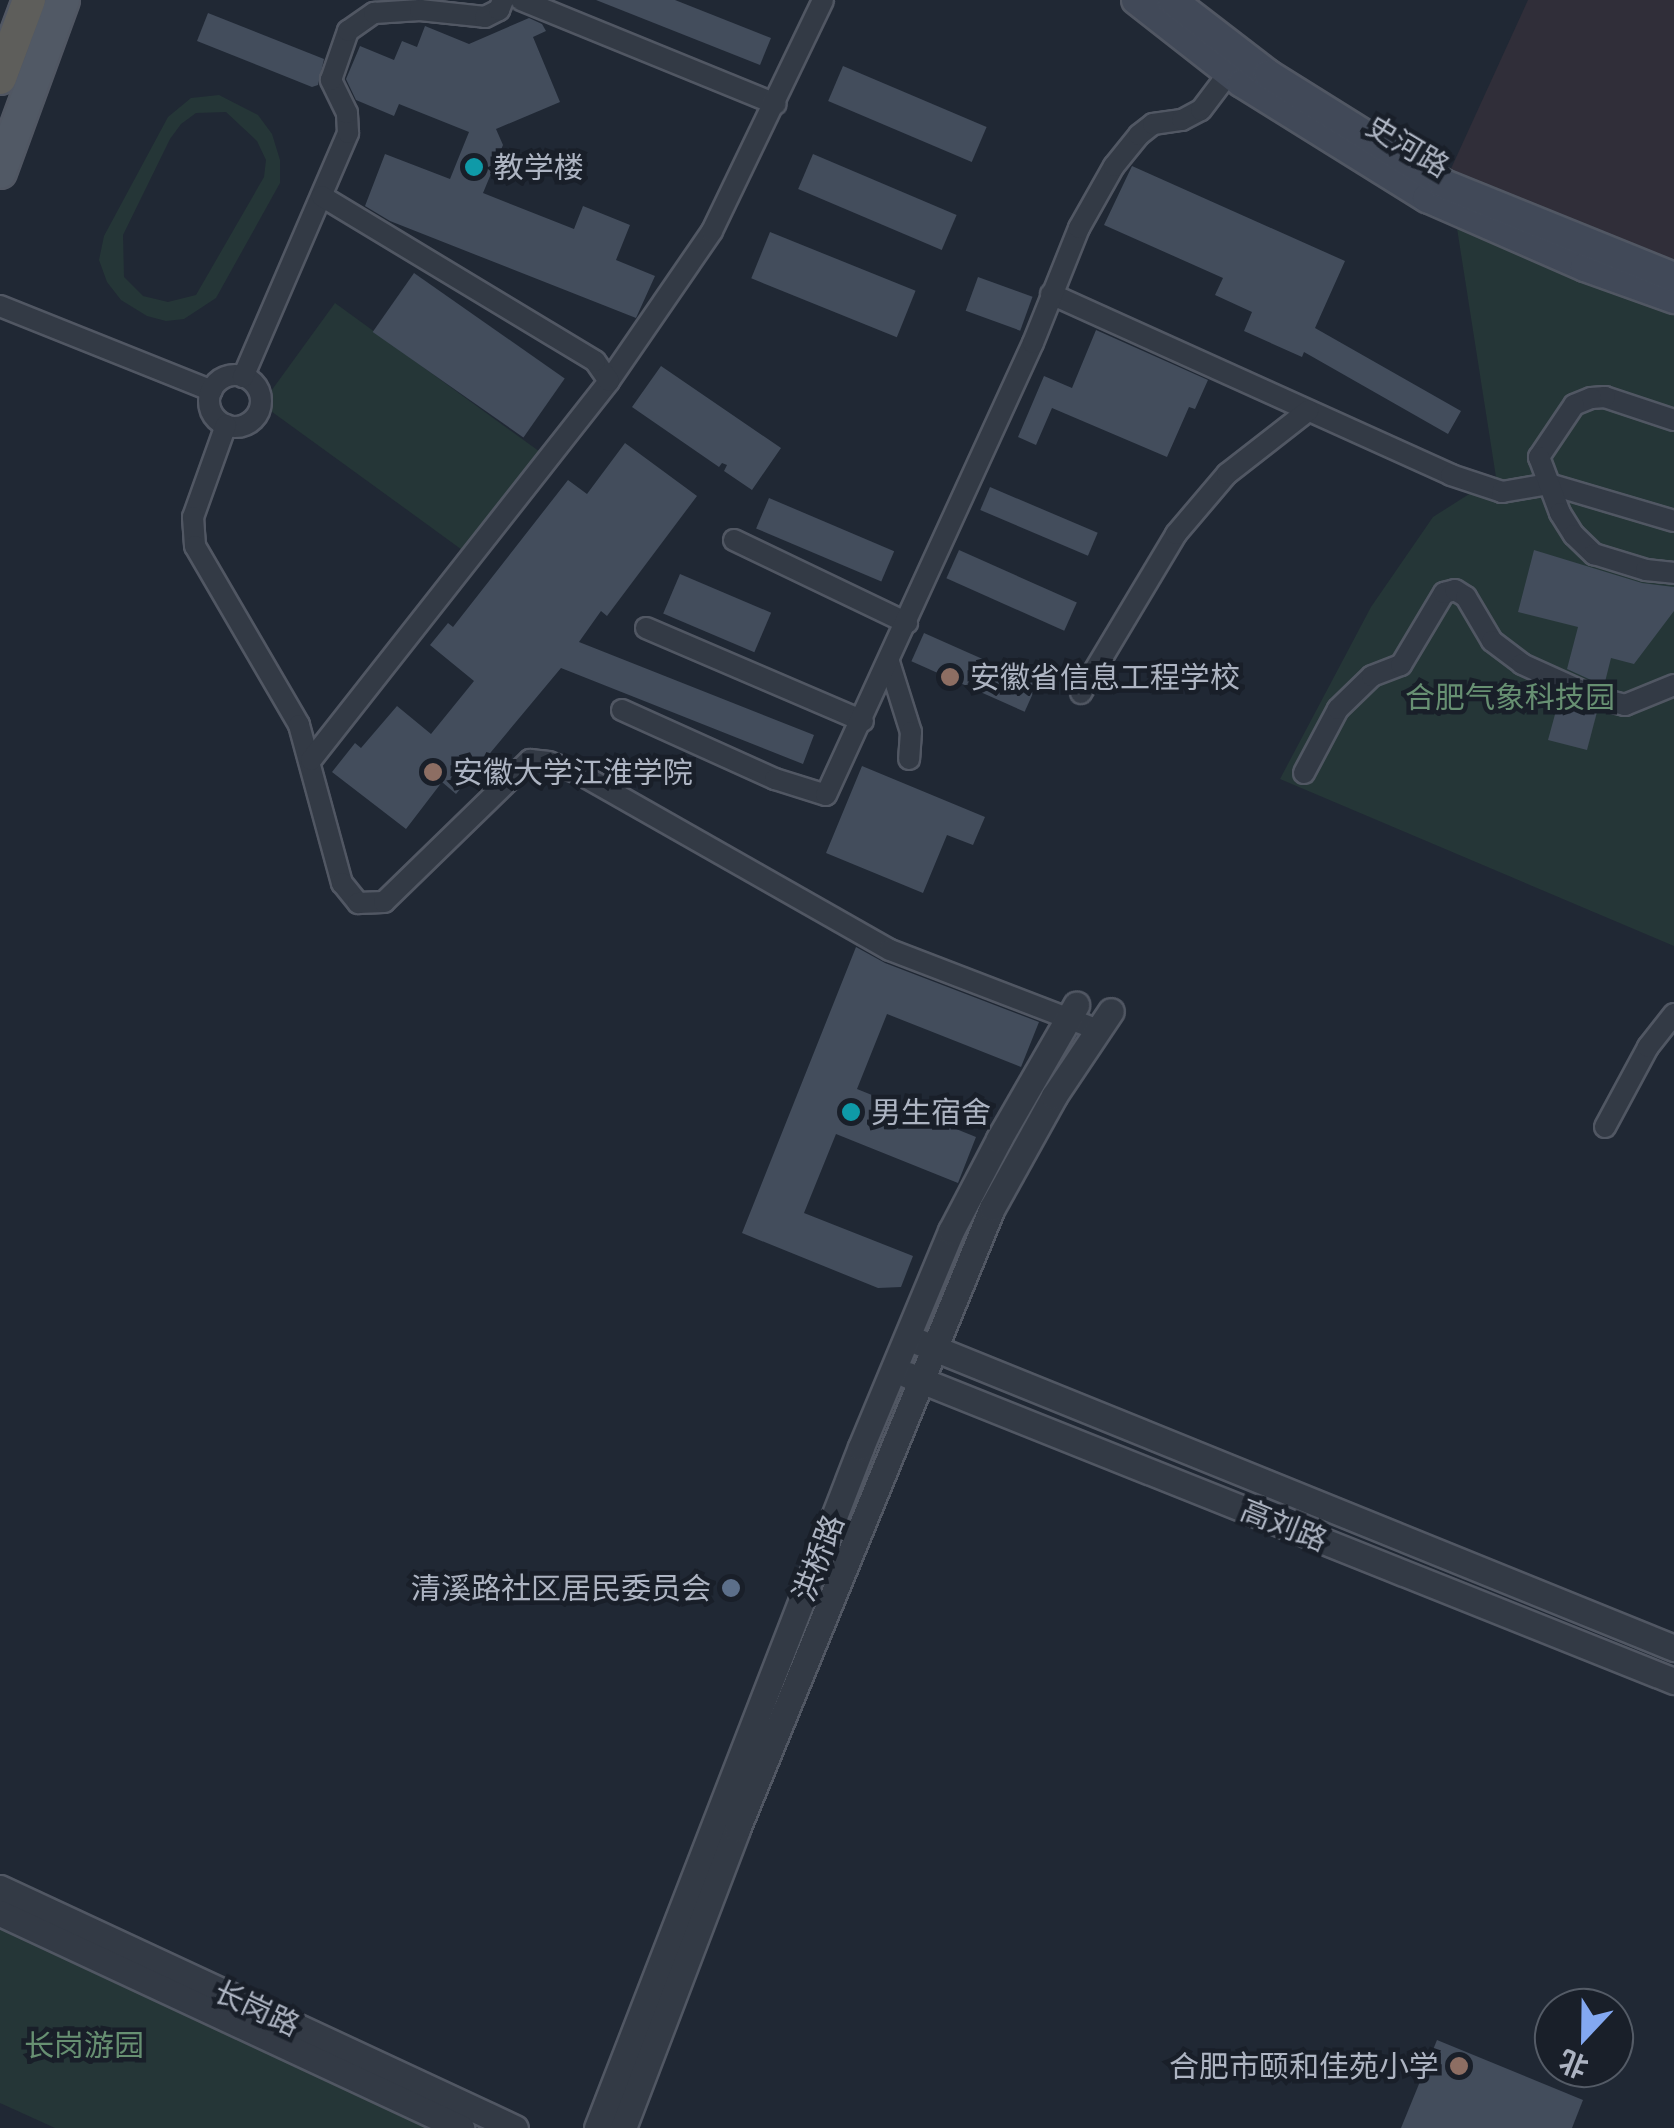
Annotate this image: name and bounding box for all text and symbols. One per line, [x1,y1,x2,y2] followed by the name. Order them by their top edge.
[1360,107,1456,185] street label: 史河路
[494,149,584,185] place label: 教学楼
[463,156,485,178] marker: 教学楼
[970,659,1240,695] place label: 安徽省信息工程学校
[939,666,961,688] marker: 安徽省信息工程学校
[1405,679,1615,715] park label: 合肥气象科技园
[453,754,693,790] place label: 安徽大学江淮学院
[422,761,444,783] marker: 安徽大学江淮学院
[871,1094,991,1130] place label: 男生宿舍
[840,1101,862,1123] marker: 男生宿舍
[1236,1491,1332,1559] street label: 高刘路
[785,1510,851,1606] street label: 洪桥路
[411,1570,711,1606] place label: 清溪路社区居民委员会
[720,1577,742,1599] marker: 清溪路社区居民委员会
[209,1973,305,2043] street label: 长岗路
[1534,1988,1634,2088] north arrow
[24,2027,144,2063] park label: 长岗游园
[1554,2044,1592,2085] text: 北
[1169,2048,1439,2084] place label: 合肥市颐和佳苑小学
[1448,2055,1470,2077] marker: 合肥市颐和佳苑小学

